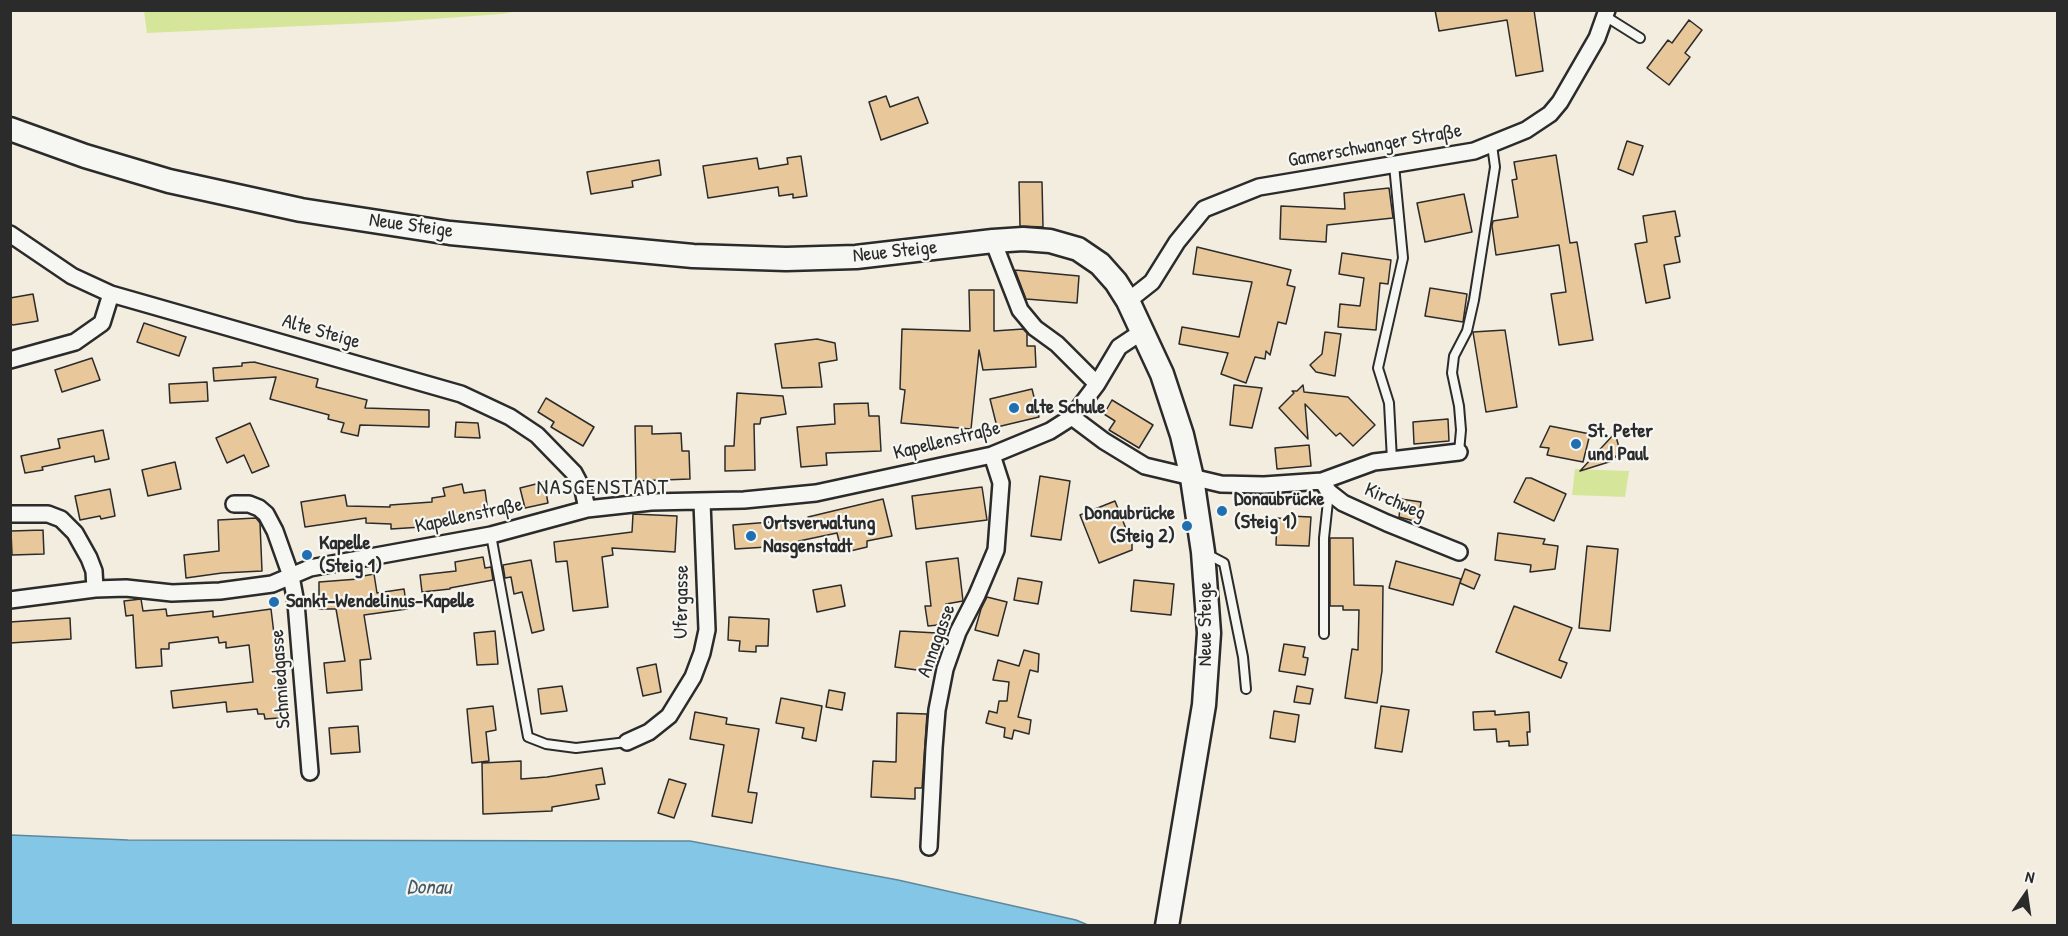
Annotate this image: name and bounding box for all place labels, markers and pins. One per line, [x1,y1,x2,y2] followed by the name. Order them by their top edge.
[1026,396,1105,420] place label: alte Schule
[1007,401,1021,415] marker: alte Schule
[1588,420,1653,467] place label: St. Peter und Paul
[1569,437,1583,451] marker: St. Peter und Paul
[1234,488,1324,535] place label: Donaubrücke (Steig 1)
[1085,502,1175,549] place label: Donaubrücke (Steig 2)
[1215,504,1229,518] marker: Donaubrücke (Steig 1)
[763,512,875,559] place label: Ortsverwaltung Nasgenstadt
[1180,519,1194,533] marker: Donaubrücke (Steig 2)
[744,529,758,543] marker: Ortsverwaltung Nasgenstadt
[319,532,382,579] place label: Kapelle (Steig 1)
[300,548,314,562] marker: Kapelle (Steig 1)
[286,590,474,614] place label: Sankt-Wendelinus-Kapelle
[267,595,281,609] marker: Sankt-Wendelinus-Kapelle

